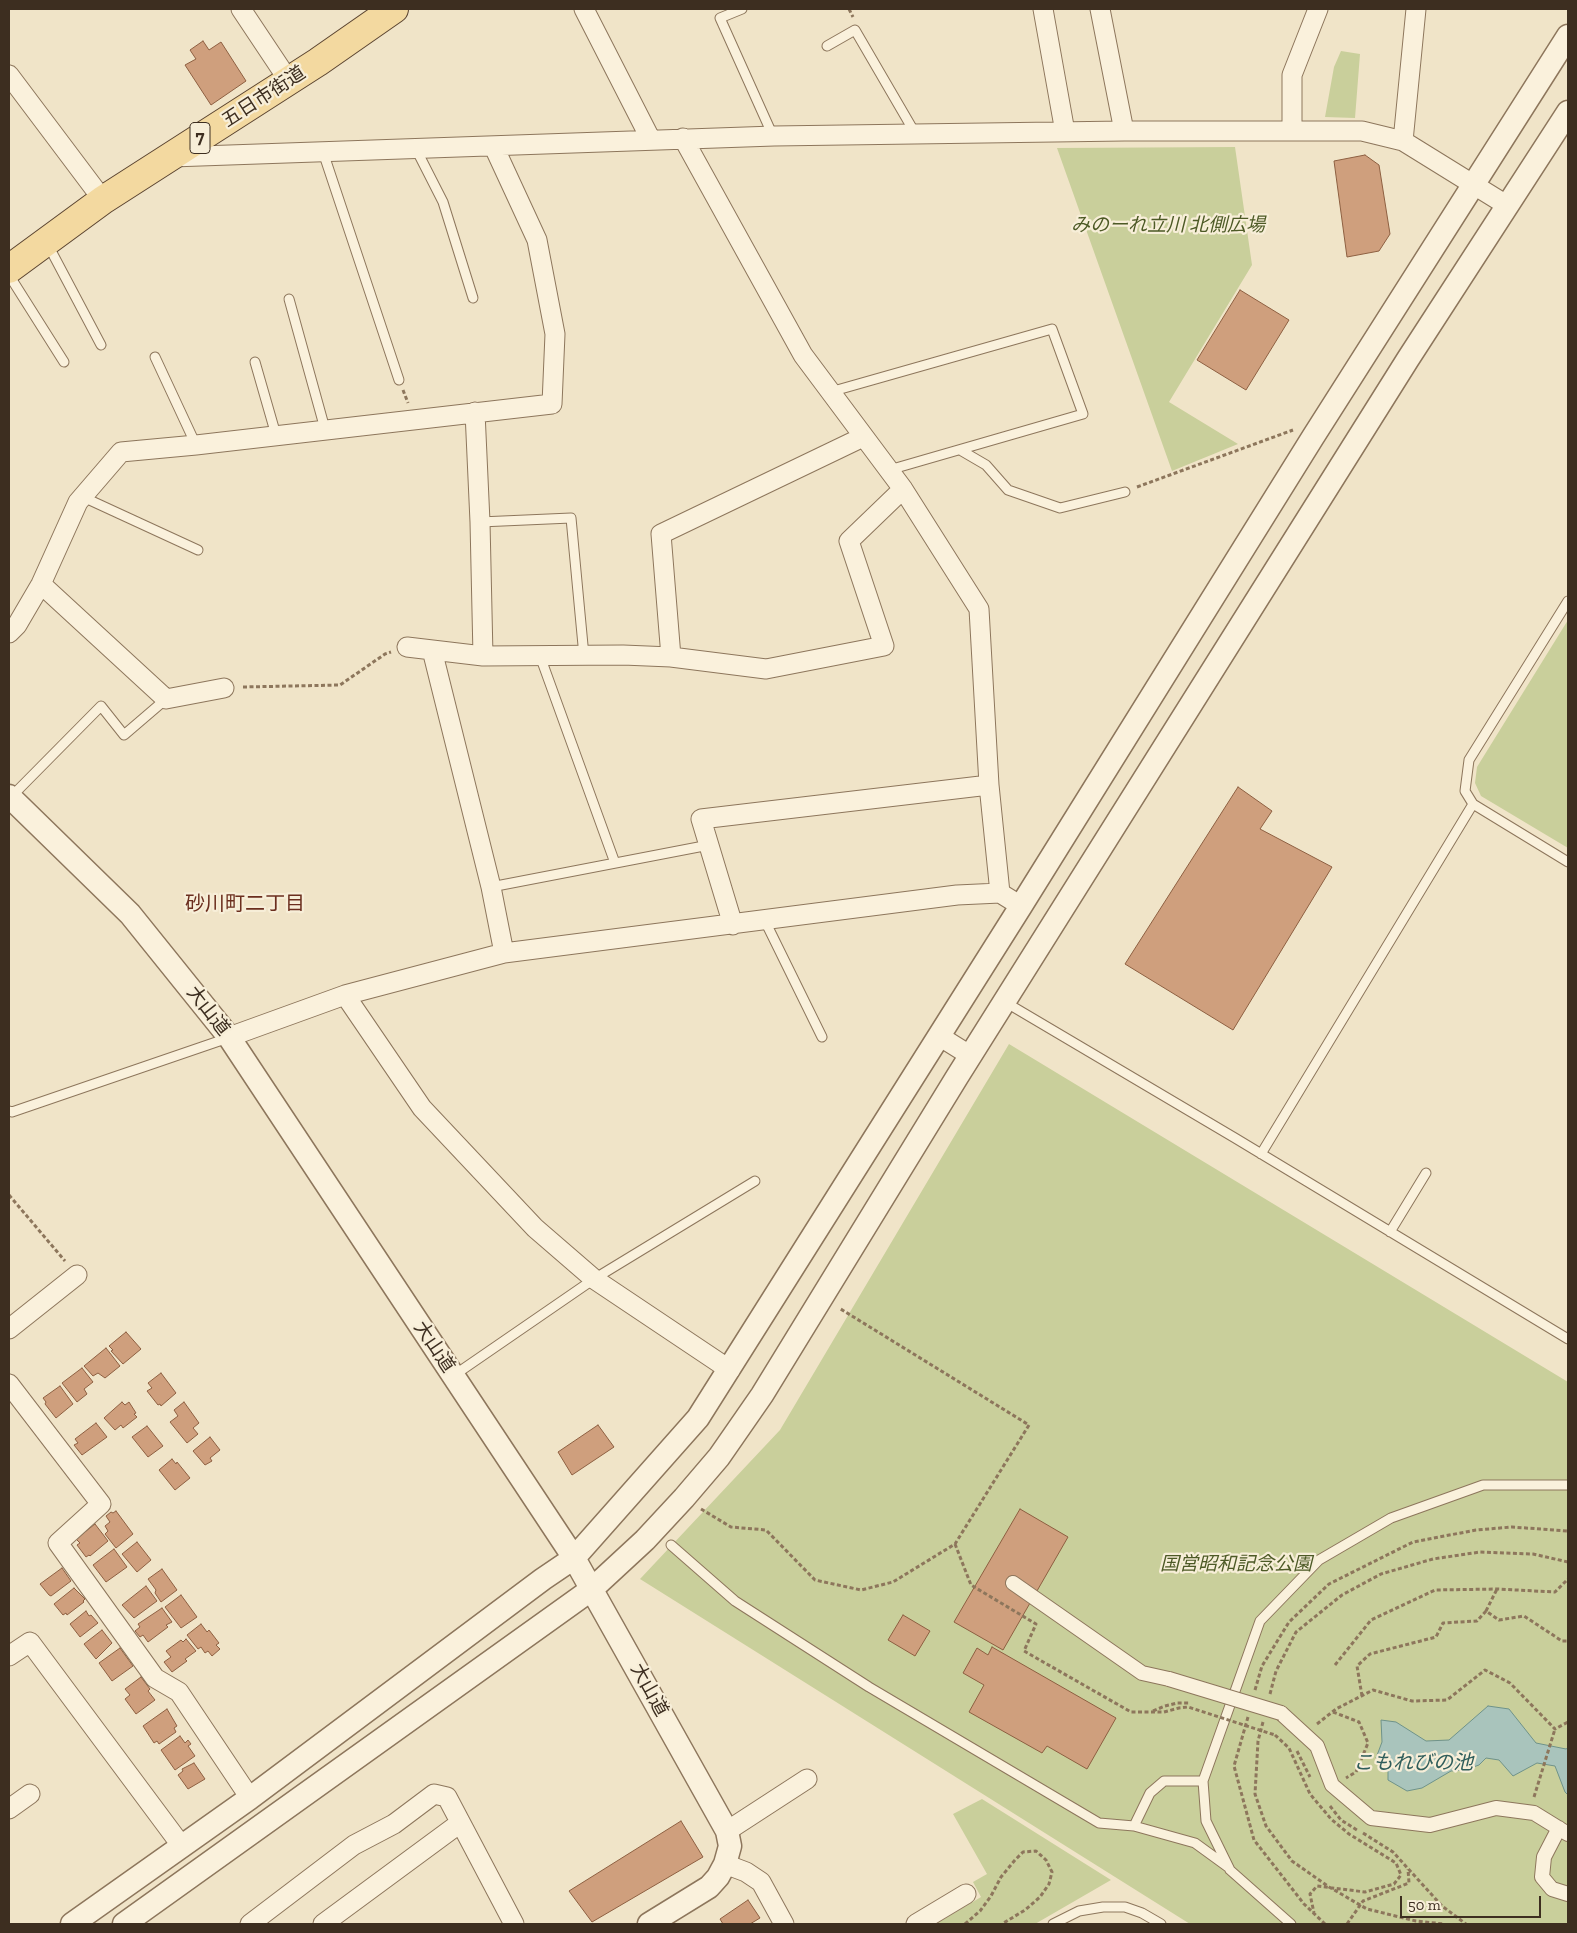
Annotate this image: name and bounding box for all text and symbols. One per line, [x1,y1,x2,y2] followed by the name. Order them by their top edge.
[218,62,310,132] street label: 五日市街道
[190,122,210,154] road number: 7
[1071,215,1265,237] park label: みのーれ立川 北側広場
[185,892,305,916] district label: 砂川町二丁目
[181,982,235,1040] street label: 大山道
[409,1317,459,1377] street label: 大山道
[1160,1554,1312,1576] park label: 国営昭和記念公園
[625,1660,673,1720] street label: 大山道
[1353,1751,1473,1775] water label: こもれびの池
[1402,1886,1543,1918] scale bar
[1408,1896,1441,1914] text: 50 m

